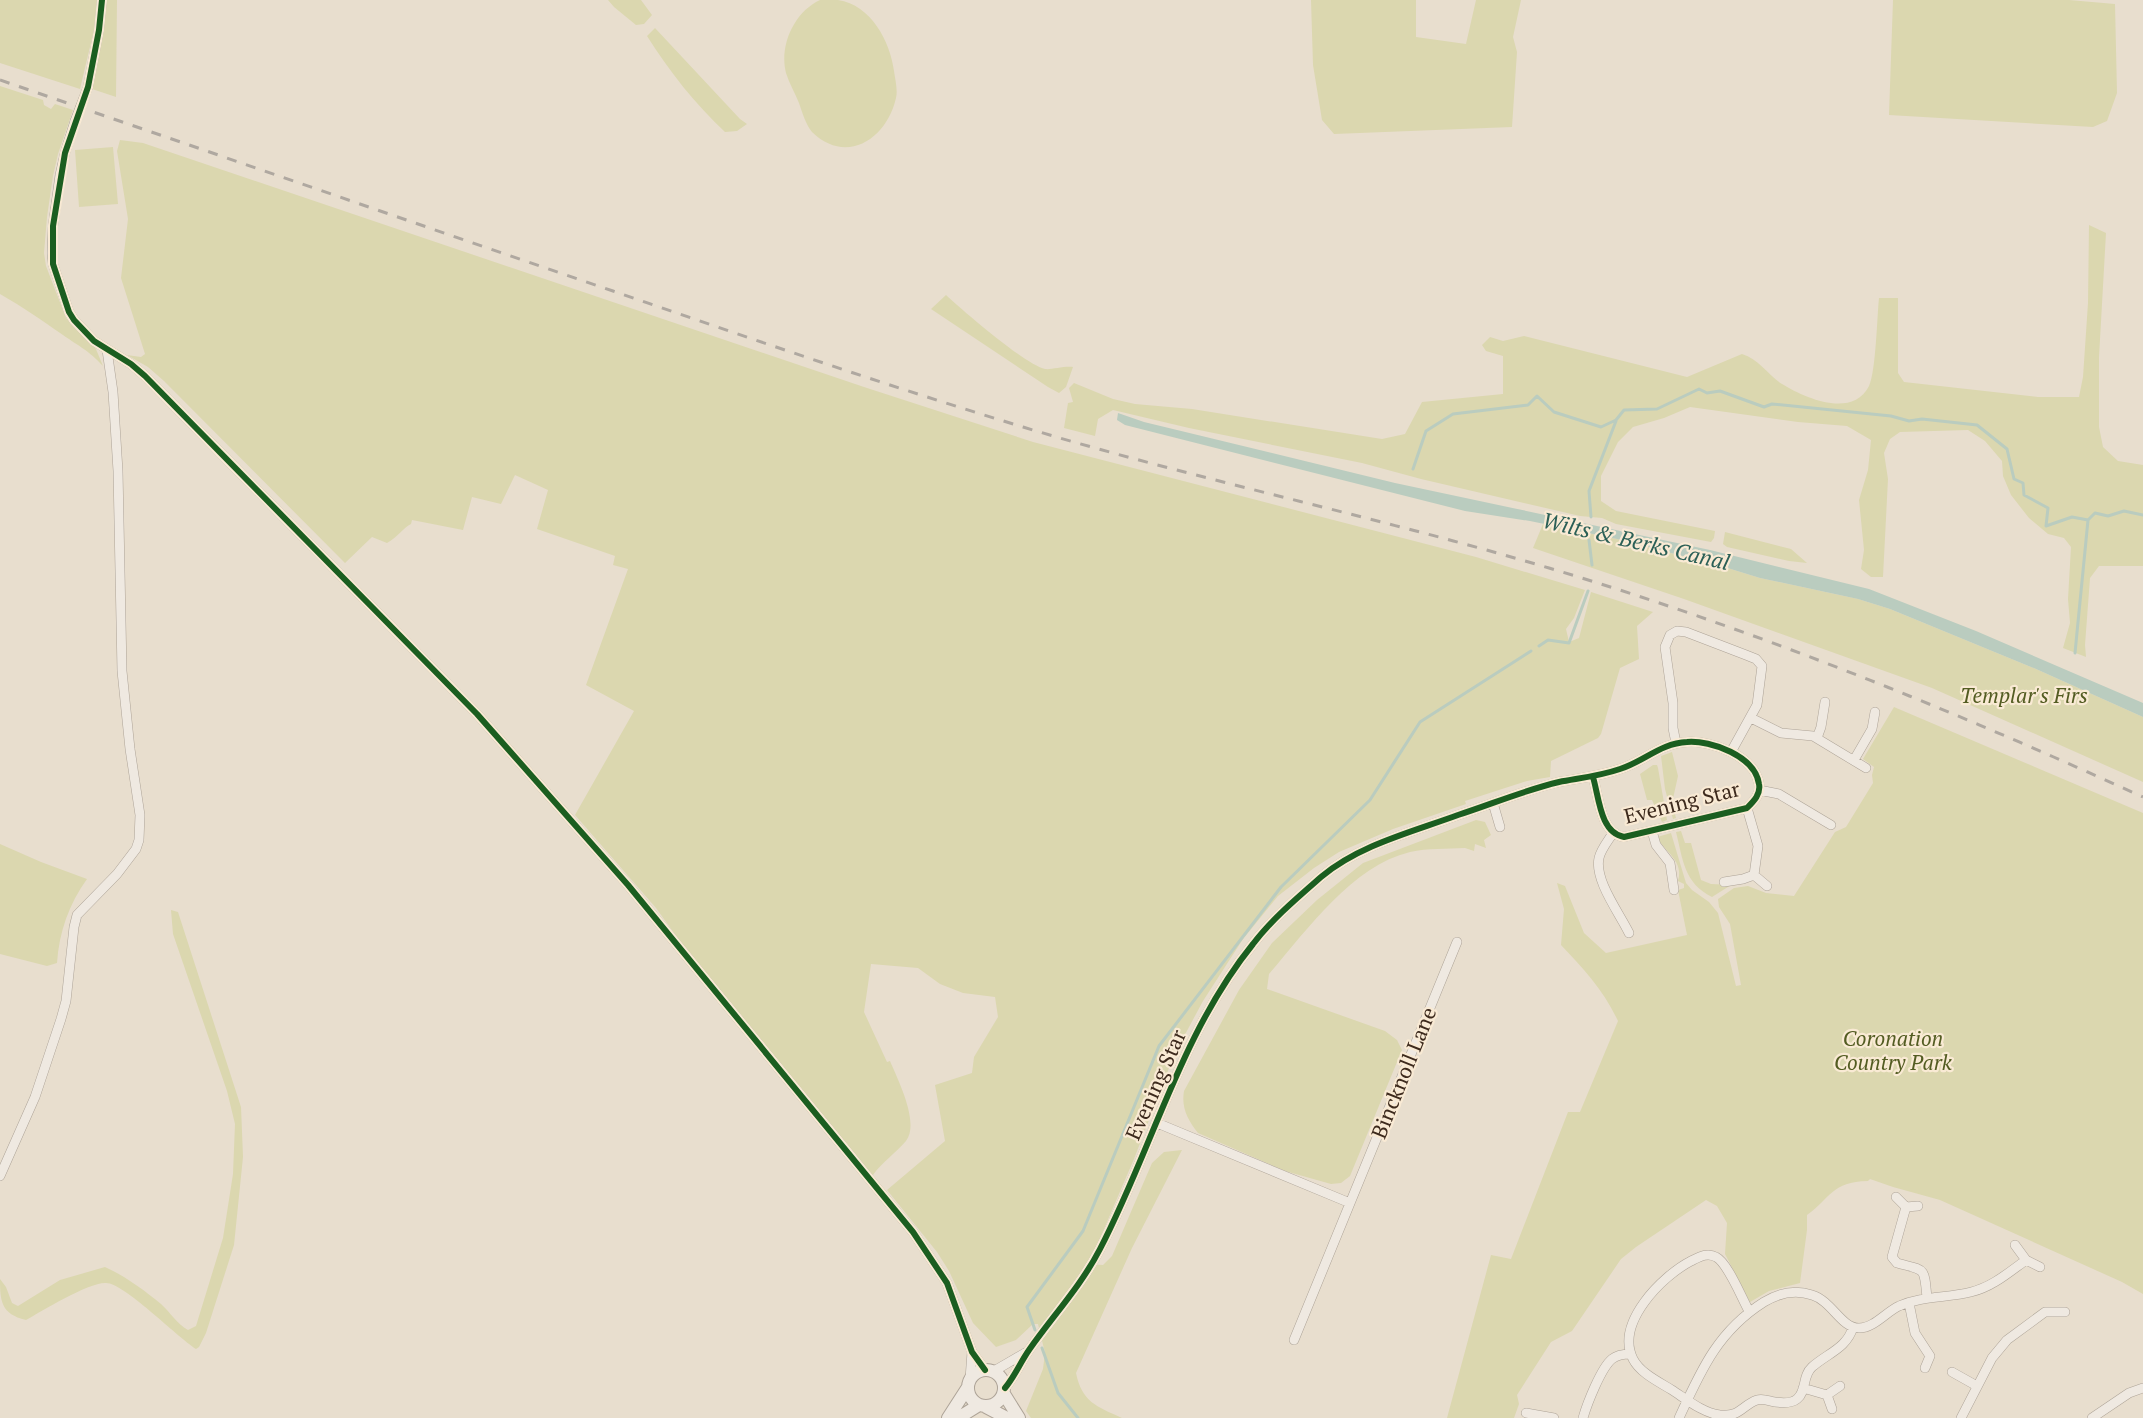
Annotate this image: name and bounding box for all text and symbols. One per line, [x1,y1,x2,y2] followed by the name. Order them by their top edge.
[1540,505,1733,576] water label: Wilts & Berks Canal
[1960,681,2088,709] park label: Templar's Firs
[1621,774,1742,830] street label: Evening Star
[1364,1003,1442,1142] street label: Bincknoll Lane
[1834,1024,1953,1076] park label: Coronation Country Park
[1118,1025,1192,1144] street label: Evening Star

